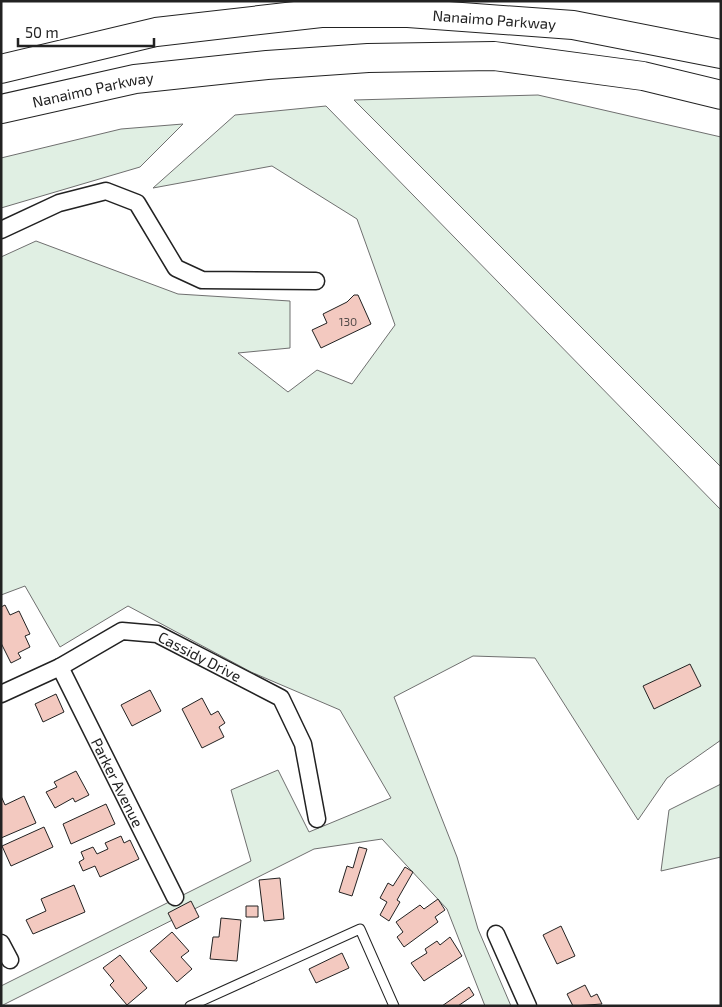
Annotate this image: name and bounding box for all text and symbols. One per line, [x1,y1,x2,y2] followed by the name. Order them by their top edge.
[432,6,557,33] street label: Nanaimo Parkway
[18,15,154,47] scale bar
[25,23,59,41] text: 50 m
[30,68,154,111] street label: Nanaimo Parkway
[339,314,357,328] house number: 130
[155,627,244,685] street label: Cassidy Drive
[88,735,148,830] street label: Parker Avenue

